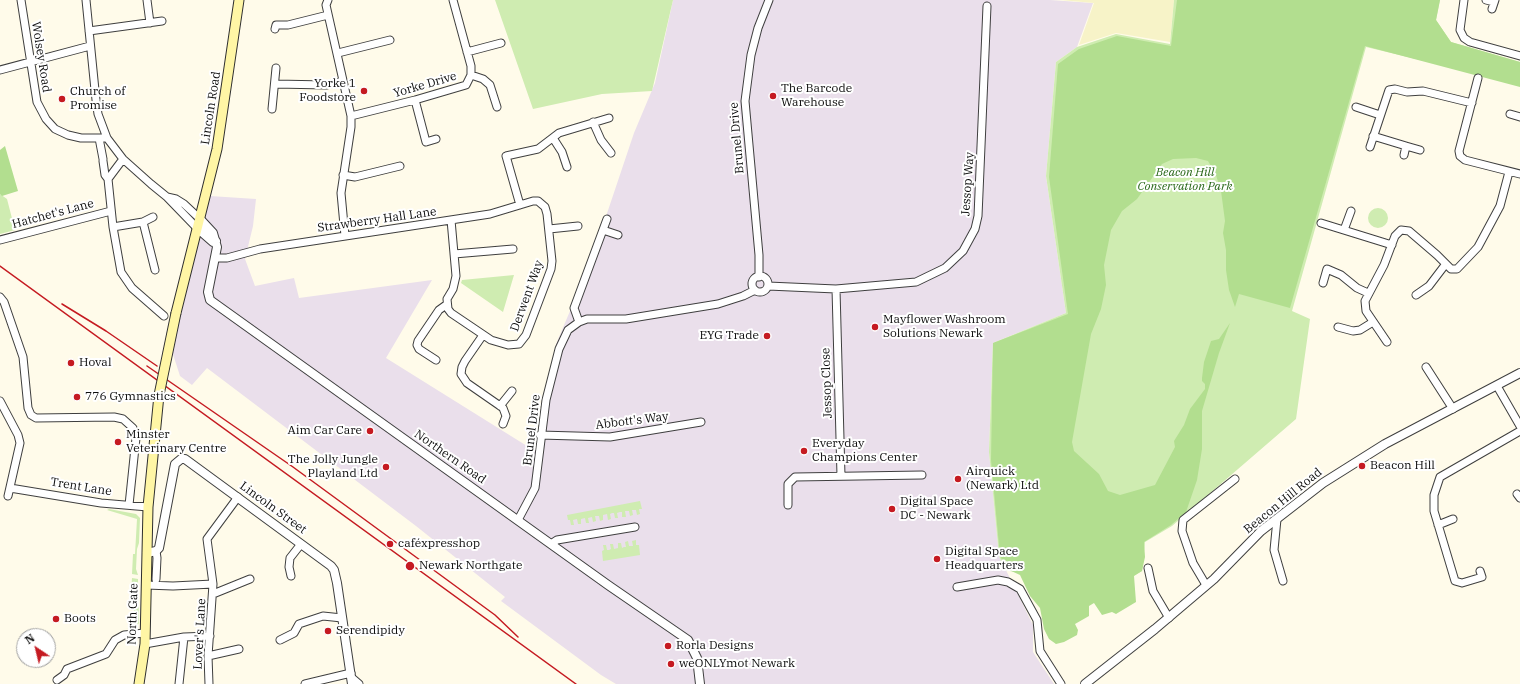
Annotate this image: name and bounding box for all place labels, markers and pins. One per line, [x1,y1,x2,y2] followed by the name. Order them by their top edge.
[299,77,356,105] place label: Yorke 1 Foodstore
[781,82,852,110] place label: The Barcode Warehouse
[70,85,125,113] place label: Church of Promise
[359,86,369,96] marker: Yorke 1 Foodstore
[768,91,778,101] marker: The Barcode Warehouse
[57,94,67,104] marker: Church of Promise
[883,313,1006,341] place label: Mayflower Washroom Solutions Newark
[870,322,880,332] marker: Mayflower Washroom Solutions Newark
[700,329,759,343] place label: EYG Trade
[762,331,772,341] marker: EYG Trade
[79,356,111,370] place label: Hoval
[66,358,76,368] marker: Hoval
[85,390,176,404] place label: 776 Gymnastics
[72,392,82,402] marker: 776 Gymnastics
[287,424,362,438] place label: Aim Car Care
[365,426,375,436] marker: Aim Car Care
[126,428,226,456] place label: Minster Veterinary Centre
[113,437,123,447] marker: Minster Veterinary Centre
[812,437,917,465] place label: Everyday Champions Center
[799,446,809,456] marker: Everyday Champions Center
[288,453,378,481] place label: The Jolly Jungle Playland Ltd
[1370,459,1435,473] place label: Beacon Hill
[1357,461,1367,471] marker: Beacon Hill
[381,462,391,472] marker: The Jolly Jungle Playland Ltd
[966,465,1039,493] place label: Airquick (Newark) Ltd
[953,474,963,484] marker: Airquick (Newark) Ltd
[900,495,973,523] place label: Digital Space DC - Newark
[887,504,897,514] marker: Digital Space DC - Newark
[398,537,480,551] place label: caféxpresshop
[385,539,395,549] marker: caféxpresshop
[945,545,1023,573] place label: Digital Space Headquarters
[932,554,942,564] marker: Digital Space Headquarters
[419,559,522,573] place label: Newark Northgate
[404,560,416,572] marker: Newark Northgate
[64,612,96,626] place label: Boots
[51,614,61,624] marker: Boots
[336,624,405,638] place label: Serendipidy
[323,626,333,636] marker: Serendipidy
[676,639,753,653] place label: Rorla Designs
[663,641,673,651] marker: Rorla Designs
[679,657,795,671] place label: weONLYmot Newark
[666,659,676,669] marker: weONLYmot Newark

